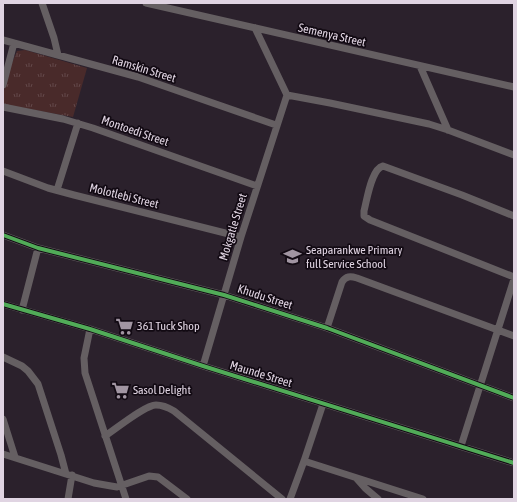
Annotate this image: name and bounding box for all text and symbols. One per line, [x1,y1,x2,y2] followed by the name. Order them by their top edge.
[297,20,368,50] street label: Semenya Street
[110,53,178,85] street label: Ramskin Street
[99,113,171,149] street label: Montoedi Street
[88,181,161,211] street label: Molotlebi Street
[216,191,250,262] street label: Mokgatle Street
[306,243,402,271] place label: Seaparankwe Primary full Service School
[283,247,303,267] school or university icon: Seaparankwe Primary full Service School
[236,282,295,313] street label: Khudu Street
[114,316,134,336] supermarket icon: 361 Tuck Shop
[137,319,200,333] place label: 361 Tuck Shop
[228,358,294,390] street label: Maunde Street
[110,380,130,400] supermarket icon: Sasol Delight
[133,383,191,397] place label: Sasol Delight

